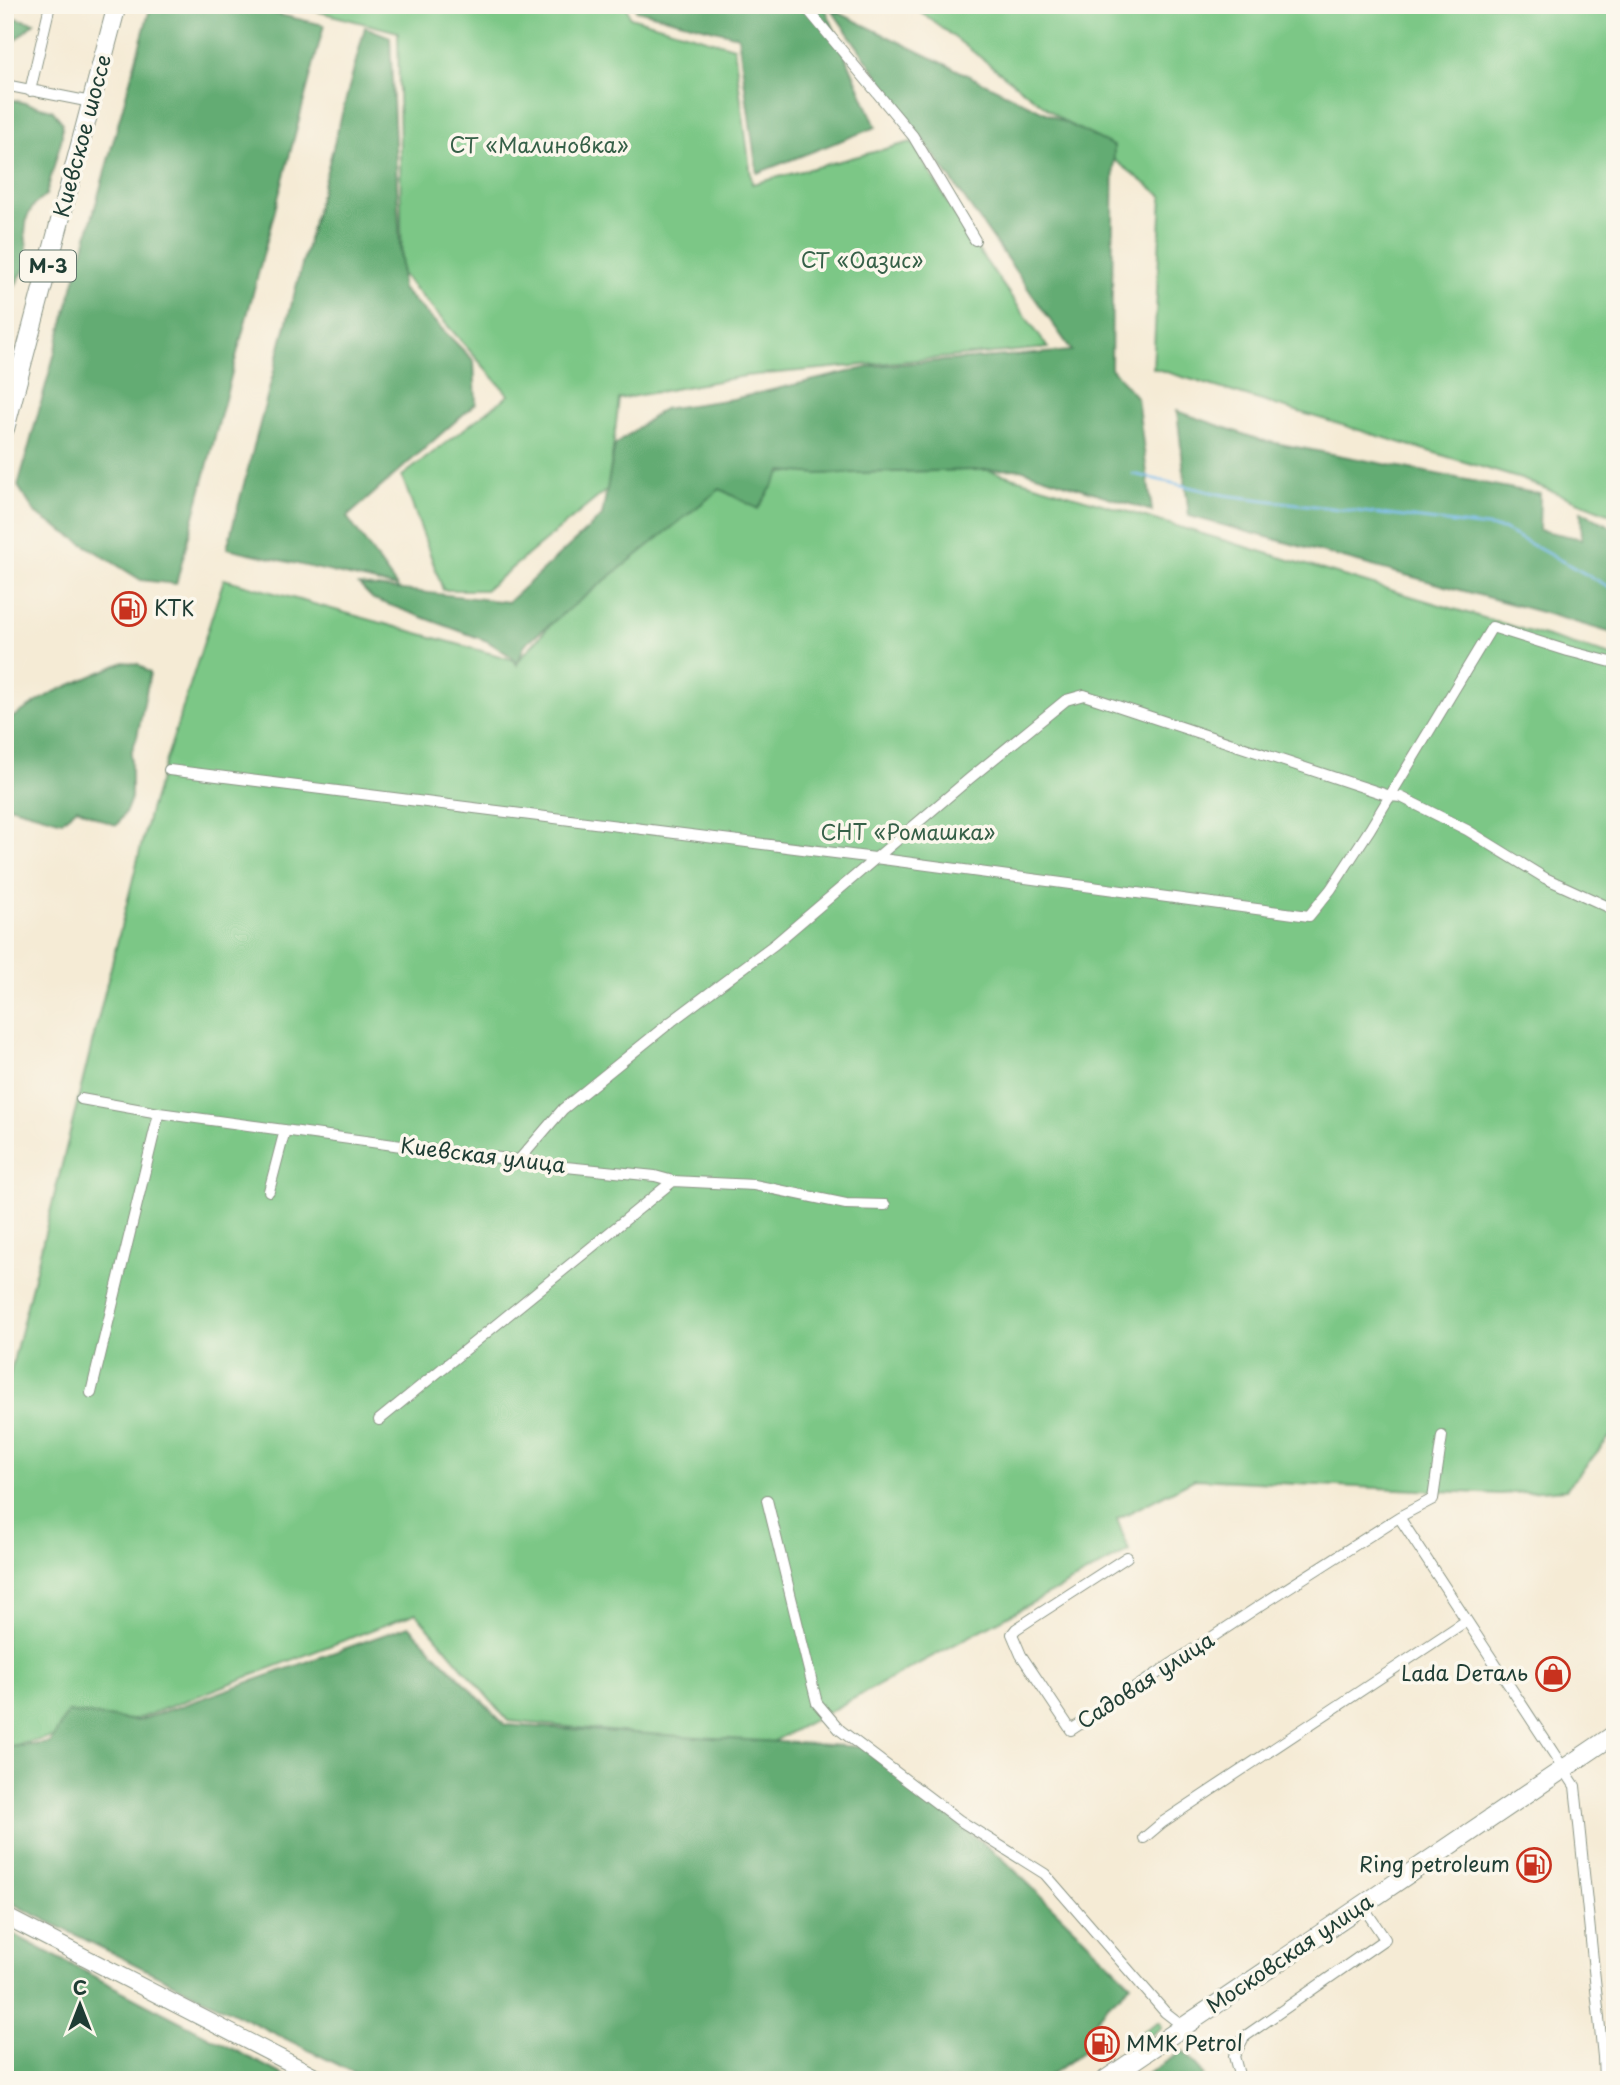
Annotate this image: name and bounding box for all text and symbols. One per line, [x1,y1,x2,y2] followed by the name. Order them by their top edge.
[44,50,118,221] street label: Киевское шоссе
[449,128,629,160] park label: СТ «Малиновка»
[801,243,923,275] park label: СТ «Оазис»
[20,250,76,282] road number: М-3
[110,590,148,628] fuel station icon: КТК
[154,591,194,623] place label: КТК
[821,815,995,847] park label: СНТ «Ромашка»
[399,1128,568,1180] street label: Киевская улица
[1070,1622,1221,1736] street label: Садовая улица
[1534,1655,1572,1693] shop icon: Lada Dеталь
[1401,1656,1528,1688] place label: Lada Dеталь
[1515,1846,1553,1884] fuel station icon: Ring petroleum
[1359,1847,1510,1879] place label: Ring petroleum
[1199,1884,1379,2020] street label: Московская улица
[46,1969,116,2039] north arrow
[73,1973,87,2001] text: С
[1083,2025,1121,2063] fuel station icon: MMK Petrol
[1126,2026,1243,2058] place label: MMK Petrol

